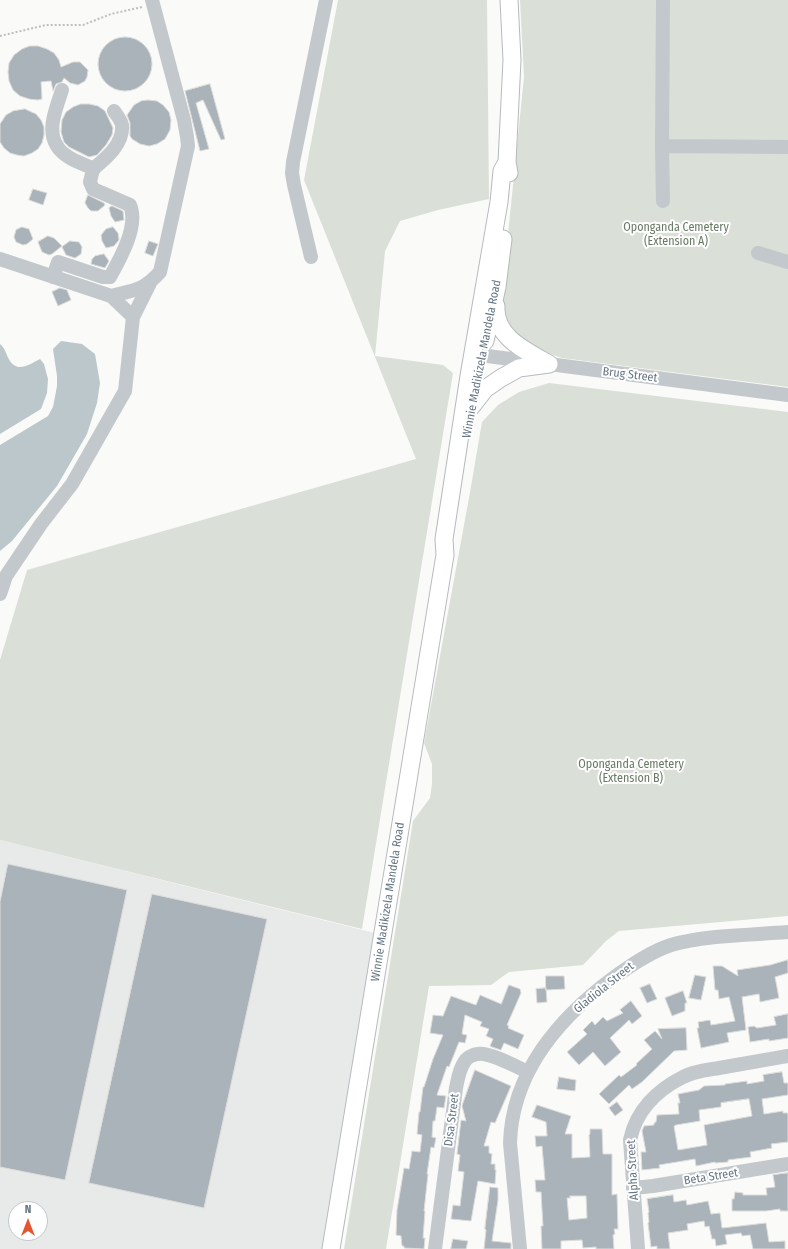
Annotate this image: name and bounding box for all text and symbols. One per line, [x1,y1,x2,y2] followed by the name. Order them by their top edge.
[623,221,729,249] park label: Oponganda Cemetery (Extension A)
[460,279,504,439] street label: Winnie Madikizela Mandela Road
[602,365,658,385] street label: Brug Street
[578,758,684,786] park label: Oponganda Cemetery (Extension B)
[368,821,408,983] street label: Winnie Madikizela Mandela Road
[571,959,637,1017] street label: Gladiola Street
[442,1093,462,1147] street label: Disa Street
[624,1139,642,1201] street label: Alpha Street
[683,1166,739,1188] street label: Beta Street
[8,1201,48,1241] north arrow
[25,1203,31,1216] text: N

